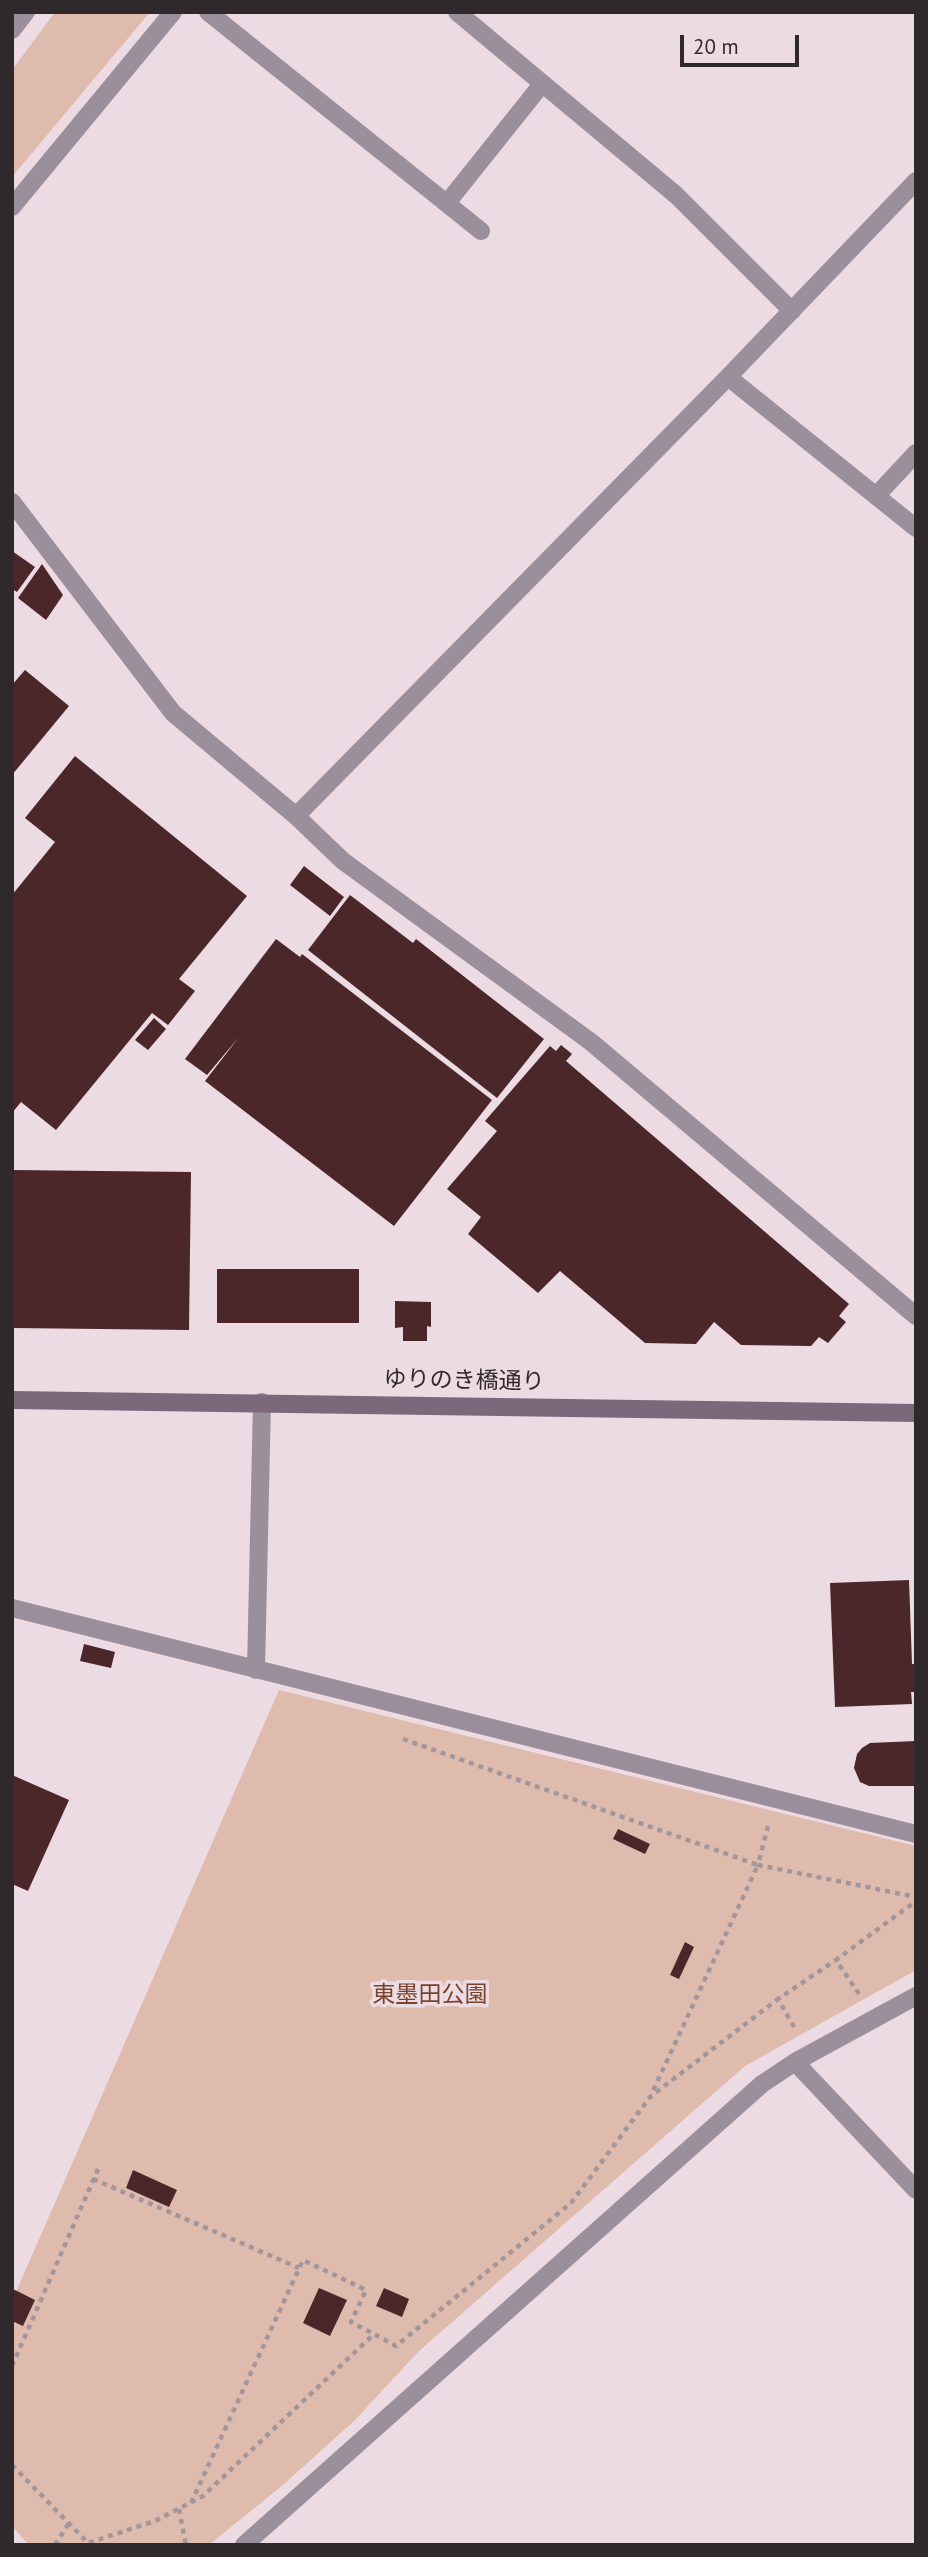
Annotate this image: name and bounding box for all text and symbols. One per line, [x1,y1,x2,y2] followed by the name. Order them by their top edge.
[683,21,802,65] scale bar
[693,33,739,60] text: 20 m
[383,1366,545,1396] street label: ゆりのき橋通り
[373,1981,487,2009] park label: 東墨田公園

